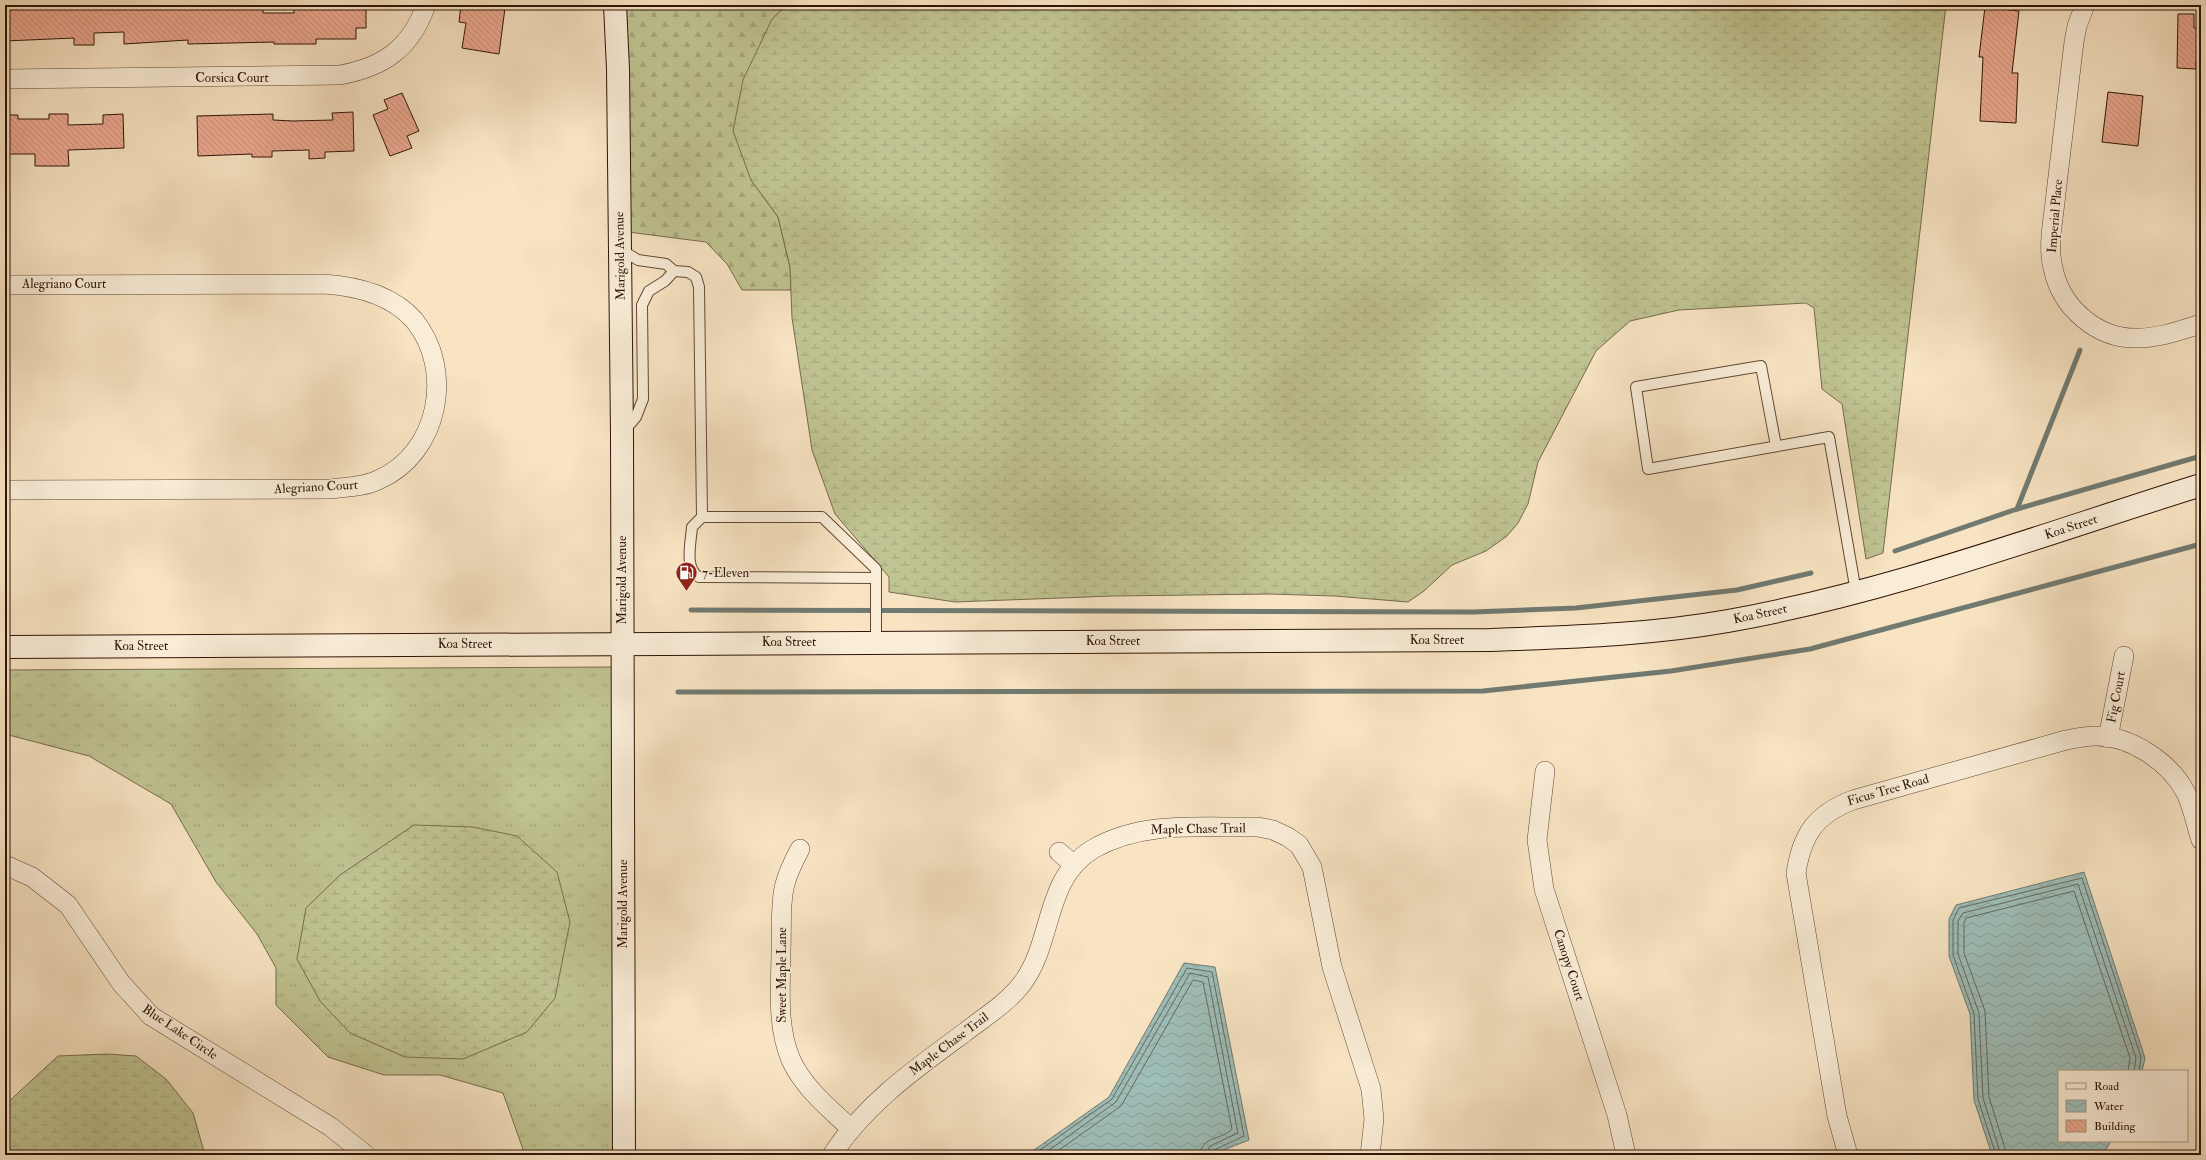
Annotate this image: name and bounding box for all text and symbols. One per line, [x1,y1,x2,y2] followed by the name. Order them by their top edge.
[195,70,269,86] street label: Corsica Court
[2044,178,2067,254] street label: Imperial Place
[611,211,629,301] street label: Marigold Avenue
[21,276,106,292] street label: Alegriano Court
[273,477,358,497] street label: Alegriano Court
[2043,511,2099,543] street label: Koa Street
[614,535,630,624] street label: Marigold Avenue
[673,560,699,593] fuel station icon: 7-Eleven
[702,565,749,581] place label: 7-Eleven
[1732,601,1788,627] street label: Koa Street
[1410,632,1464,648] street label: Koa Street
[1086,633,1140,649] street label: Koa Street
[762,634,816,650] street label: Koa Street
[438,636,492,652] street label: Koa Street
[114,638,168,654] street label: Koa Street
[2103,670,2129,724] street label: Fig Court
[1845,771,1931,809] street label: Ficus Tree Road
[1150,820,1246,839] street label: Maple Chase Trail
[615,859,631,948] street label: Marigold Avenue
[774,927,791,1023] street label: Sweet Maple Lane
[1549,927,1588,1003] street label: Canopy Court
[139,1001,221,1063] street label: Blue Lake Circle
[906,1009,993,1080] street label: Maple Chase Trail
[2058,1070,2188,1142] legend
[2094,1079,2119,1094] text: Road
[2093,1099,2124,1114] text: Water
[2094,1119,2137,1134] text: Building

